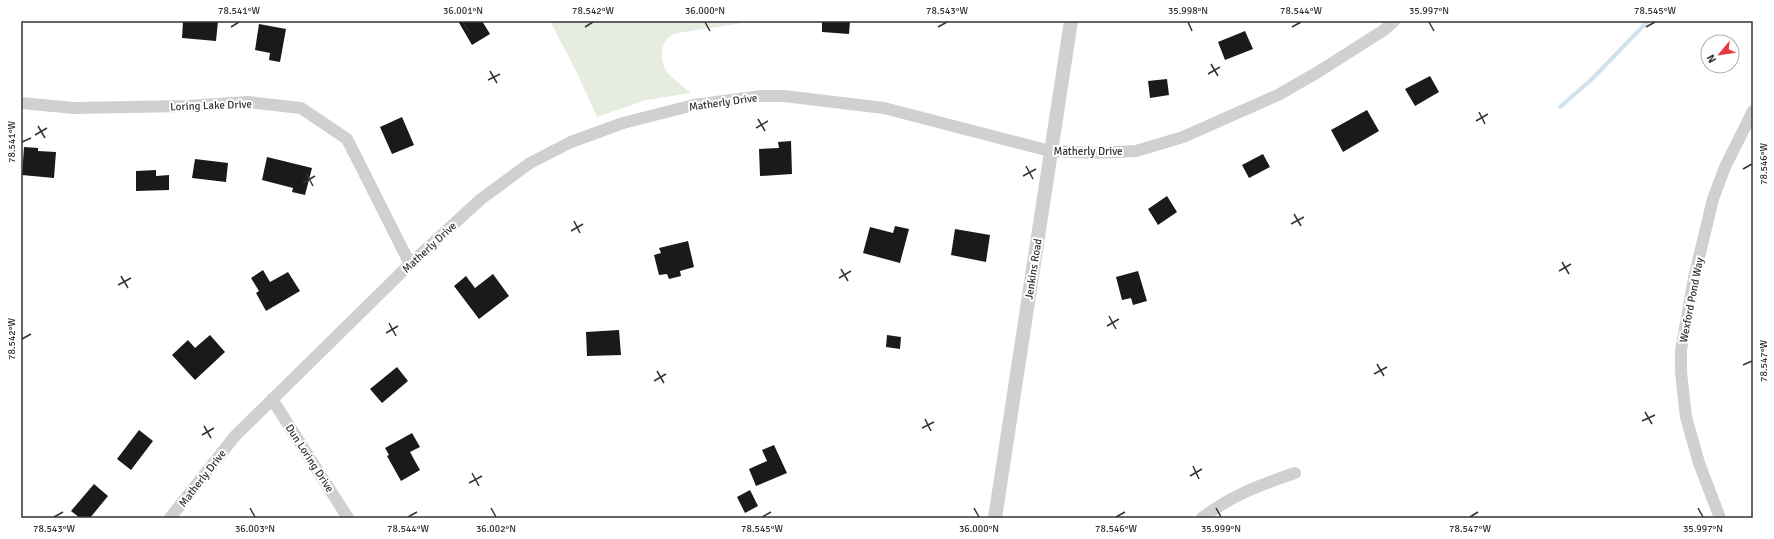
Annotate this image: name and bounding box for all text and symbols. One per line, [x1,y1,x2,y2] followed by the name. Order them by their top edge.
[218,5,260,17] text: 78.541°W
[443,5,483,17] text: 36.001°N
[572,5,614,17] text: 78.542°W
[685,5,725,17] text: 36.000°N
[926,5,968,17] text: 78.543°W
[1168,5,1208,17] text: 35.998°N
[1280,5,1322,17] text: 78.544°W
[1409,5,1449,17] text: 35.997°N
[1634,5,1676,17] text: 78.545°W
[1700,34,1740,74] north arrow
[1704,52,1719,65] text: N
[688,91,758,114] street label: Matherly Drive
[170,98,252,113] street label: Loring Lake Drive
[6,121,18,163] text: 78.541°W
[1758,143,1770,185] text: 78.546°W
[1054,145,1123,158] street label: Matherly Drive
[400,219,459,276] street label: Matherly Drive
[1022,237,1045,301] street label: Jenkins Road
[1677,256,1706,344] street label: Wexford Pond Way
[6,318,18,360] text: 78.542°W
[1758,340,1770,382] text: 78.547°W
[283,422,336,495] street label: Dun Loring Drive
[176,447,229,509] street label: Matherly Drive
[33,523,75,535] text: 78.543°W
[235,523,275,535] text: 36.003°N
[387,523,429,535] text: 78.544°W
[476,523,516,535] text: 36.002°N
[741,523,783,535] text: 78.545°W
[959,523,999,535] text: 36.000°N
[1095,523,1137,535] text: 78.546°W
[1201,523,1241,535] text: 35.999°N
[1449,523,1491,535] text: 78.547°W
[1683,523,1723,535] text: 35.997°N

